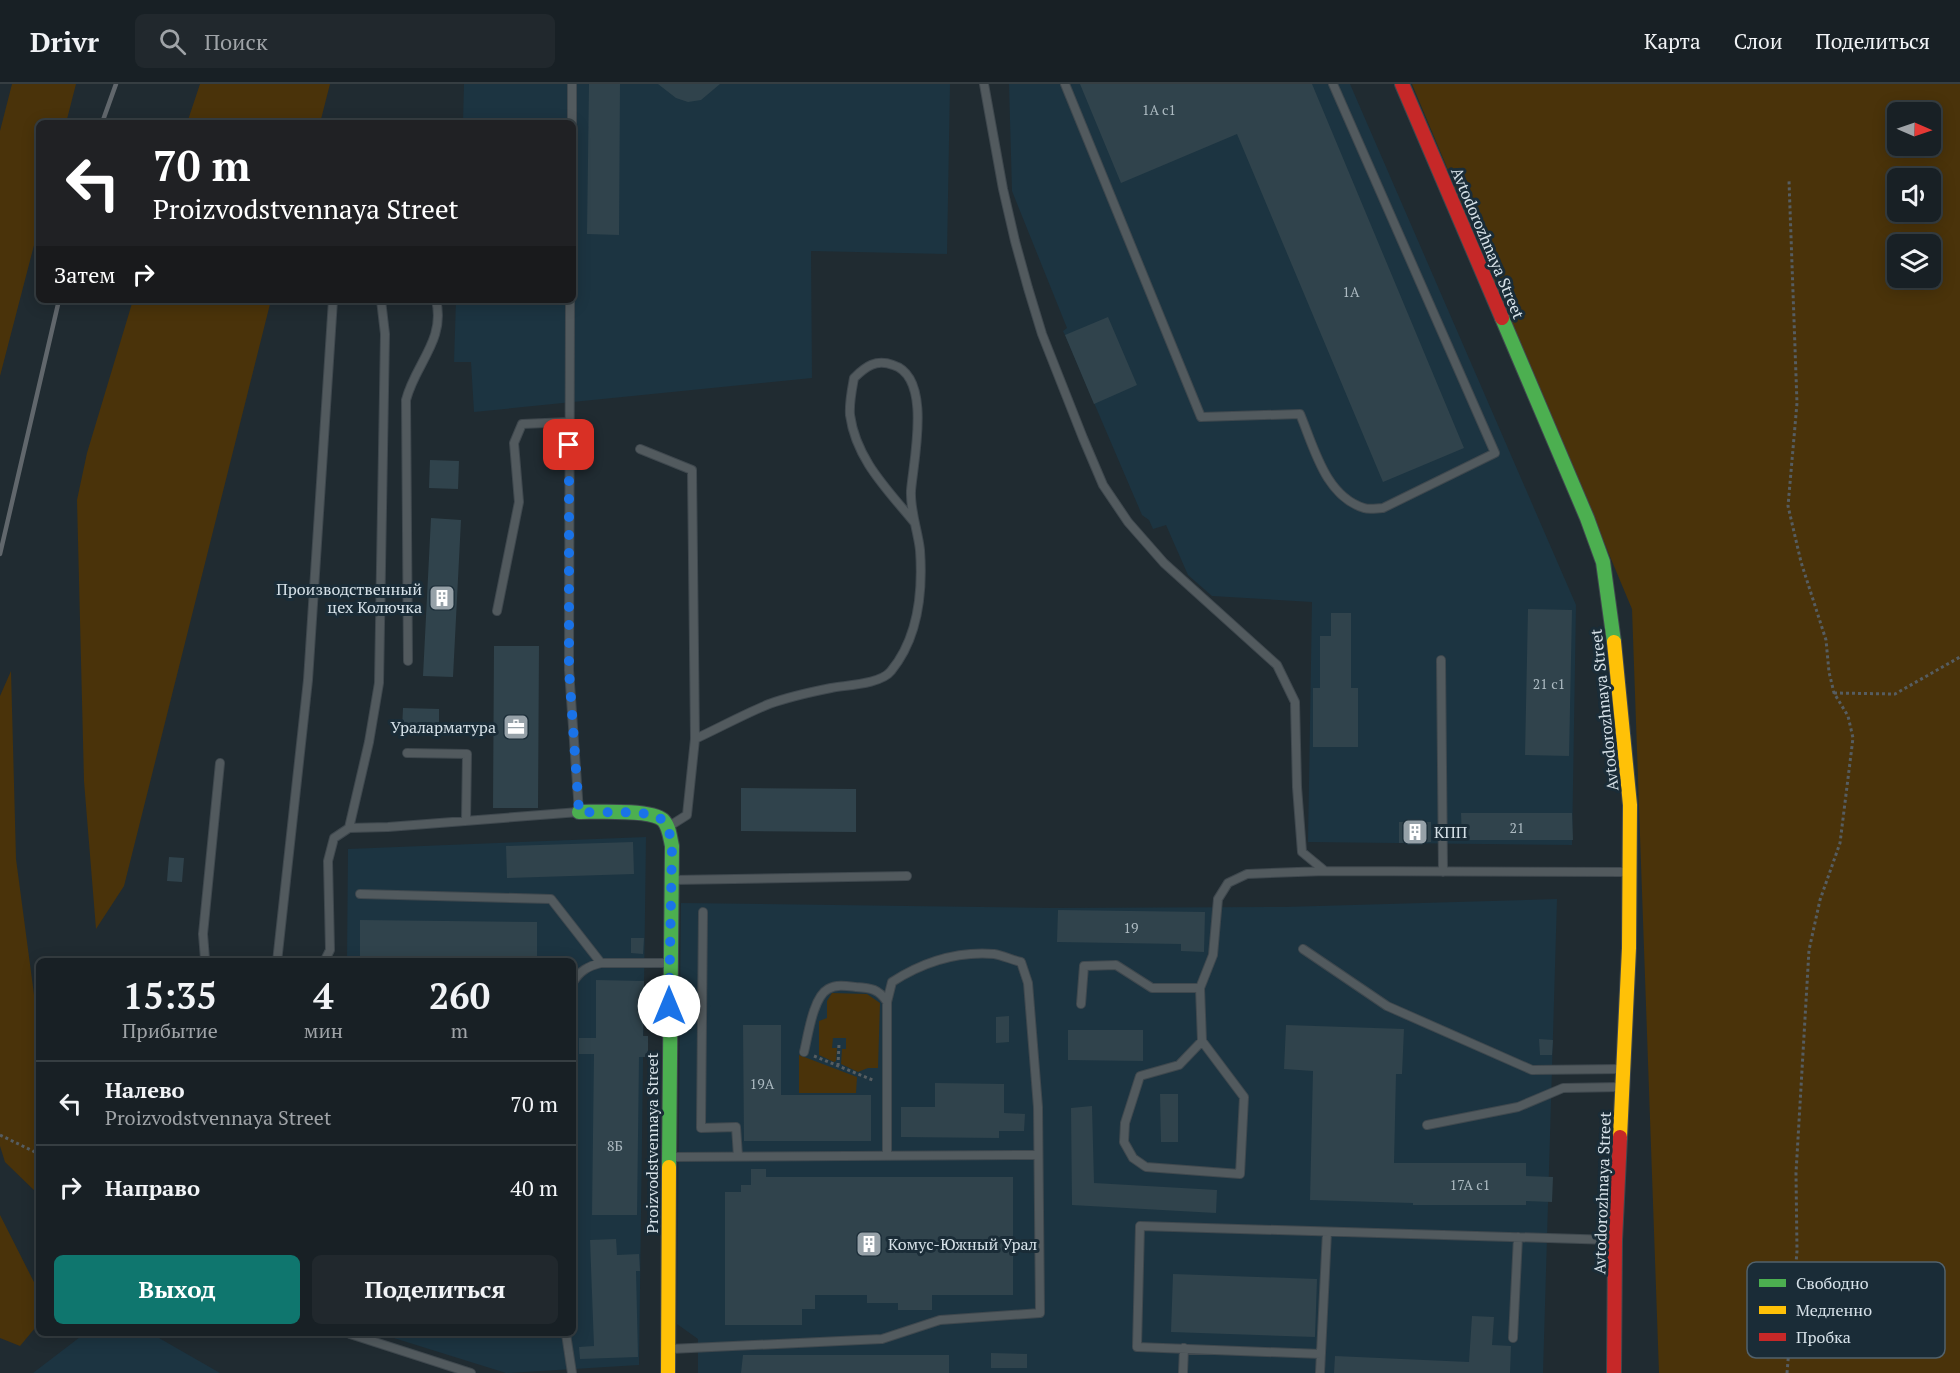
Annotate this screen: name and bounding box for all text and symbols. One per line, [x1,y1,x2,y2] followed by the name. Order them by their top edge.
[135,14,555,68] search box
[30,23,99,60] text: Drivr
[156,25,189,58] icon: search
[204,27,268,56] text: Поиск
[1644,27,1701,55] text: Карта
[1734,27,1783,55] text: Слои
[1816,27,1930,55] text: Поделиться
[1142,100,1176,119] house number: 1А с1
[1887,102,1941,156] north arrow
[1887,102,1941,288] map controls
[153,137,251,193] text: 70 m
[54,144,132,222] icon: left
[1446,164,1530,322] street label: Avtodorozhnaya Street
[1887,168,1941,222] button: sound
[153,191,459,227] text: Proizvodstvennaya Street
[1887,234,1941,288] button: layers
[127,258,160,291] icon: right
[54,260,115,289] text: Затем
[1342,282,1360,301] house number: 1А
[543,419,594,470] pin
[552,428,585,461] icon: arrive
[276,578,422,618] place label: Производственный цех Колючка
[427,583,457,613] building icon: Производственный цех Колючка
[1585,628,1623,792] street label: Avtodorozhnaya Street
[1533,674,1565,693] house number: 21 с1
[501,712,531,742] office icon: Ураларматура
[391,716,496,738] place label: Ураларматура
[1400,817,1430,847] building icon: КПП
[1510,818,1524,837] house number: 21
[1434,821,1468,843] place label: КПП
[1124,918,1138,937] house number: 19
[123,972,217,1019] text: 15:35
[313,972,334,1019] text: 4
[429,972,490,1019] text: 260
[637,974,701,1038] position arrow
[122,1017,218,1044] text: Прибытие
[304,1017,343,1044] text: мин
[451,1017,468,1044] text: m
[641,1052,663,1234] street label: Proizvodstvennaya Street
[750,1074,775,1093] house number: 19А
[105,1075,185,1104] text: Налево
[54,1087,87,1120] icon: left
[510,1089,558,1118] text: 70 m
[105,1104,331,1131] text: Proizvodstvennaya Street
[1588,1111,1616,1275] street label: Avtodorozhnaya Street
[607,1136,623,1155] house number: 8Б
[54,1171,87,1204] icon: right
[105,1173,200,1202] text: Направо
[510,1173,558,1202] text: 40 m
[1450,1175,1490,1194] house number: 17А с1
[854,1229,884,1259] building icon: Комус-Южный Урал
[888,1233,1038,1255] place label: Комус-Южный Урал
[54,1255,300,1324] button: Выход
[312,1255,558,1324] button: Поделиться
[1747,1262,1945,1358] legend
[1796,1272,1869,1294] text: Свободно
[1796,1299,1872,1321] text: Медленно
[1796,1326,1851,1348] text: Пробка

